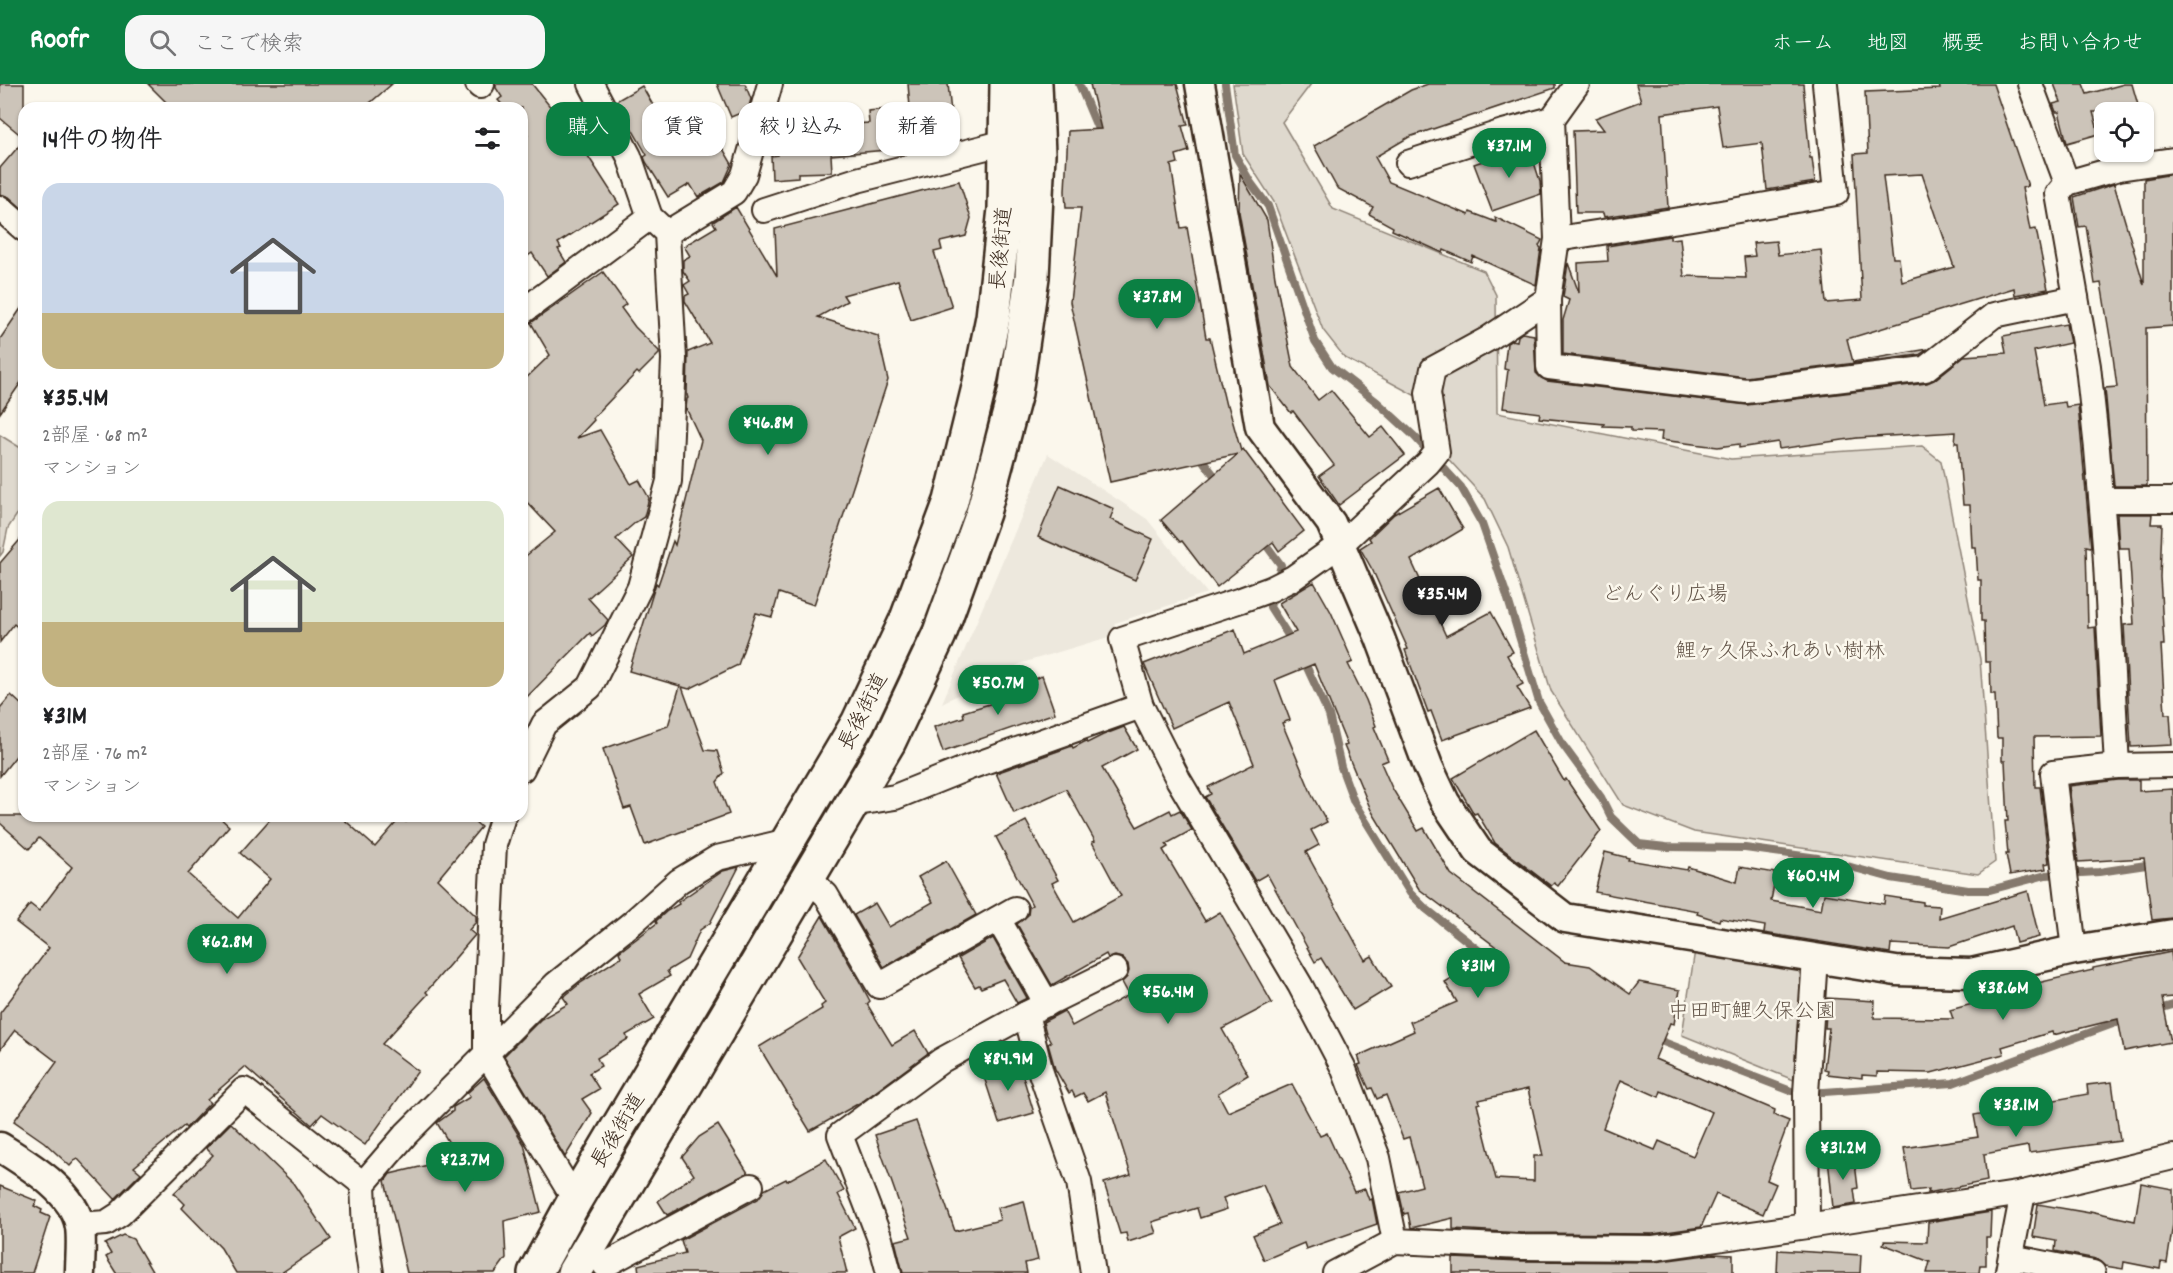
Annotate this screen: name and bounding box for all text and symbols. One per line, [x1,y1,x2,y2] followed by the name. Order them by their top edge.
[125,15,545,69] search box
[30,22,89,62] text: Roofr
[146,26,179,59] icon: search
[194,30,304,61] text: ここで検索
[1772,30,1834,60] text: ホーム
[1867,30,1909,60] text: 地図
[1942,30,1984,60] text: 概要
[2017,30,2143,60] text: お問い合わせ
[546,102,630,156] chip: 購入
[642,102,726,156] chip: 賃貸
[738,102,864,156] chip: 絞り込み
[876,102,960,156] chip: 新着
[2094,102,2154,162] map controls
[2094,102,2154,162] button: locate
[471,122,504,155] icon: filters
[42,123,162,160] text: 14件の物件
[1460,128,1558,179] pin: ¥37.1M
[1486,133,1532,161] text: ¥37.1M
[984,205,1022,291] street label: 長後街道
[219,222,327,330] icon: home
[1108,279,1206,330] pin: ¥37.8M
[1132,284,1182,312] text: ¥37.8M
[42,381,109,418] text: ¥35.4M
[719,405,817,456] pin: ¥46.8M
[743,410,793,438] text: ¥46.8M
[42,423,148,451] text: 2部屋 · 68 m²
[42,456,141,484] text: マンション
[219,540,327,648] icon: home
[1393,576,1491,627] pin: ¥35.4M
[1416,581,1468,609] text: ¥35.4M
[1602,581,1728,611] park label: どんぐり広場
[1675,638,1885,668] park label: 鯉ヶ久保ふれあい樹林
[949,665,1047,716] pin: ¥50.7M
[832,668,897,757] street label: 長後街道
[972,670,1024,698] text: ¥50.7M
[42,699,87,736] text: ¥31M
[42,741,148,769] text: 2部屋 · 76 m²
[42,774,141,802] text: マンション
[1764,858,1862,909] pin: ¥60.4M
[1786,863,1840,891] text: ¥60.4M
[178,924,276,975] pin: ¥62.8M
[201,929,253,957] text: ¥62.8M
[1442,948,1514,999] pin: ¥31M
[1461,953,1495,981] text: ¥31M
[1954,970,2052,1021] pin: ¥38.6M
[1119,974,1217,1025] pin: ¥56.4M
[1977,975,2029,1003] text: ¥38.6M
[1142,979,1194,1007] text: ¥56.4M
[1668,998,1836,1028] park label: 中田町鯉久保公園
[959,1041,1057,1092] pin: ¥84.9M
[983,1046,1033,1074] text: ¥84.9M
[1967,1087,2065,1138] pin: ¥38.1M
[585,1088,654,1175] street label: 長後街道
[1993,1092,2039,1120] text: ¥38.1M
[1794,1130,1892,1181] pin: ¥31.2M
[1820,1135,1866,1163] text: ¥31.2M
[416,1142,514,1193] pin: ¥23.7M
[440,1147,490,1175] text: ¥23.7M

